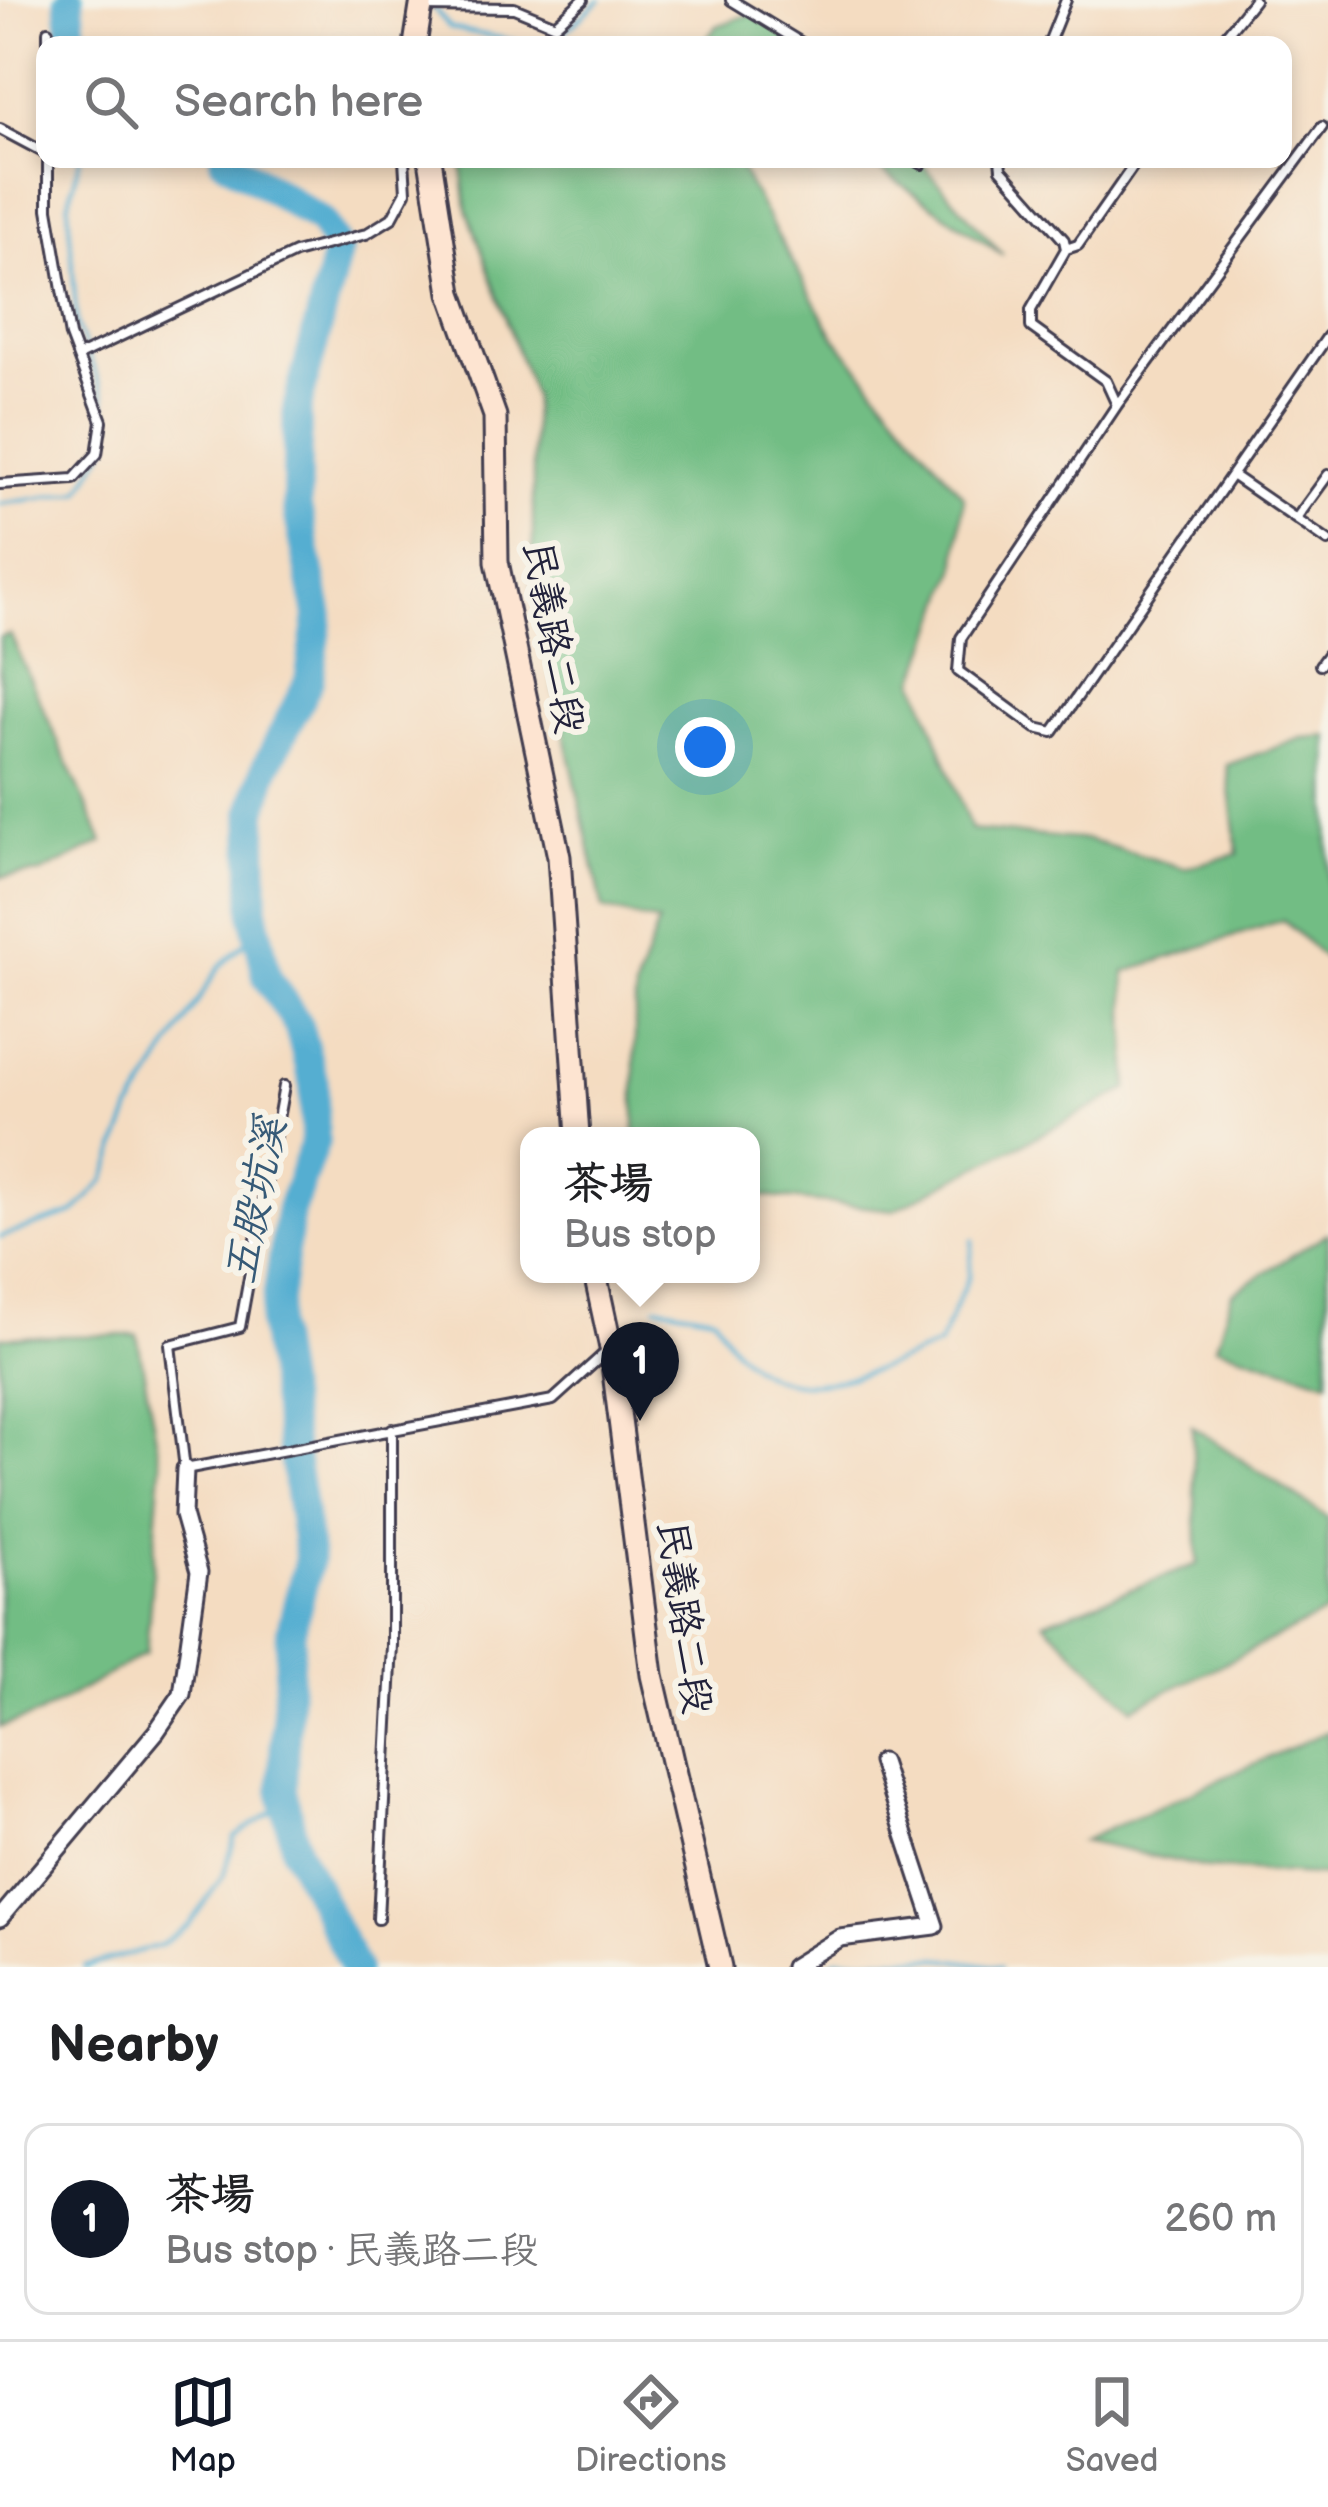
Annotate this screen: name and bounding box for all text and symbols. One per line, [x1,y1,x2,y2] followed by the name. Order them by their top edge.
[36,36,1292,168] search box
[78,69,144,135] icon: search
[174,75,423,130] text: Search here
[512,537,593,738] street label: 民義路二段
[675,717,735,777] your location
[215,1111,298,1288] water label: 五股坑溪
[520,1127,760,1283] popup
[563,1157,653,1212] text: 茶場
[563,1212,717,1259] text: Bus stop
[601,1322,679,1421] pin: 1
[647,1518,720,1717] street label: 民義路二段
[48,2015,219,2076] text: Nearby
[165,2168,255,2223] text: 茶場
[82,2196,98,2243] text: 1
[1164,2196,1277,2243] text: 260 m
[165,2228,539,2275] text: Bus stop · 民義路二段
[170,2369,236,2481] tab: Map
[575,2369,727,2481] tab: Directions
[1066,2369,1158,2481] tab: Saved

